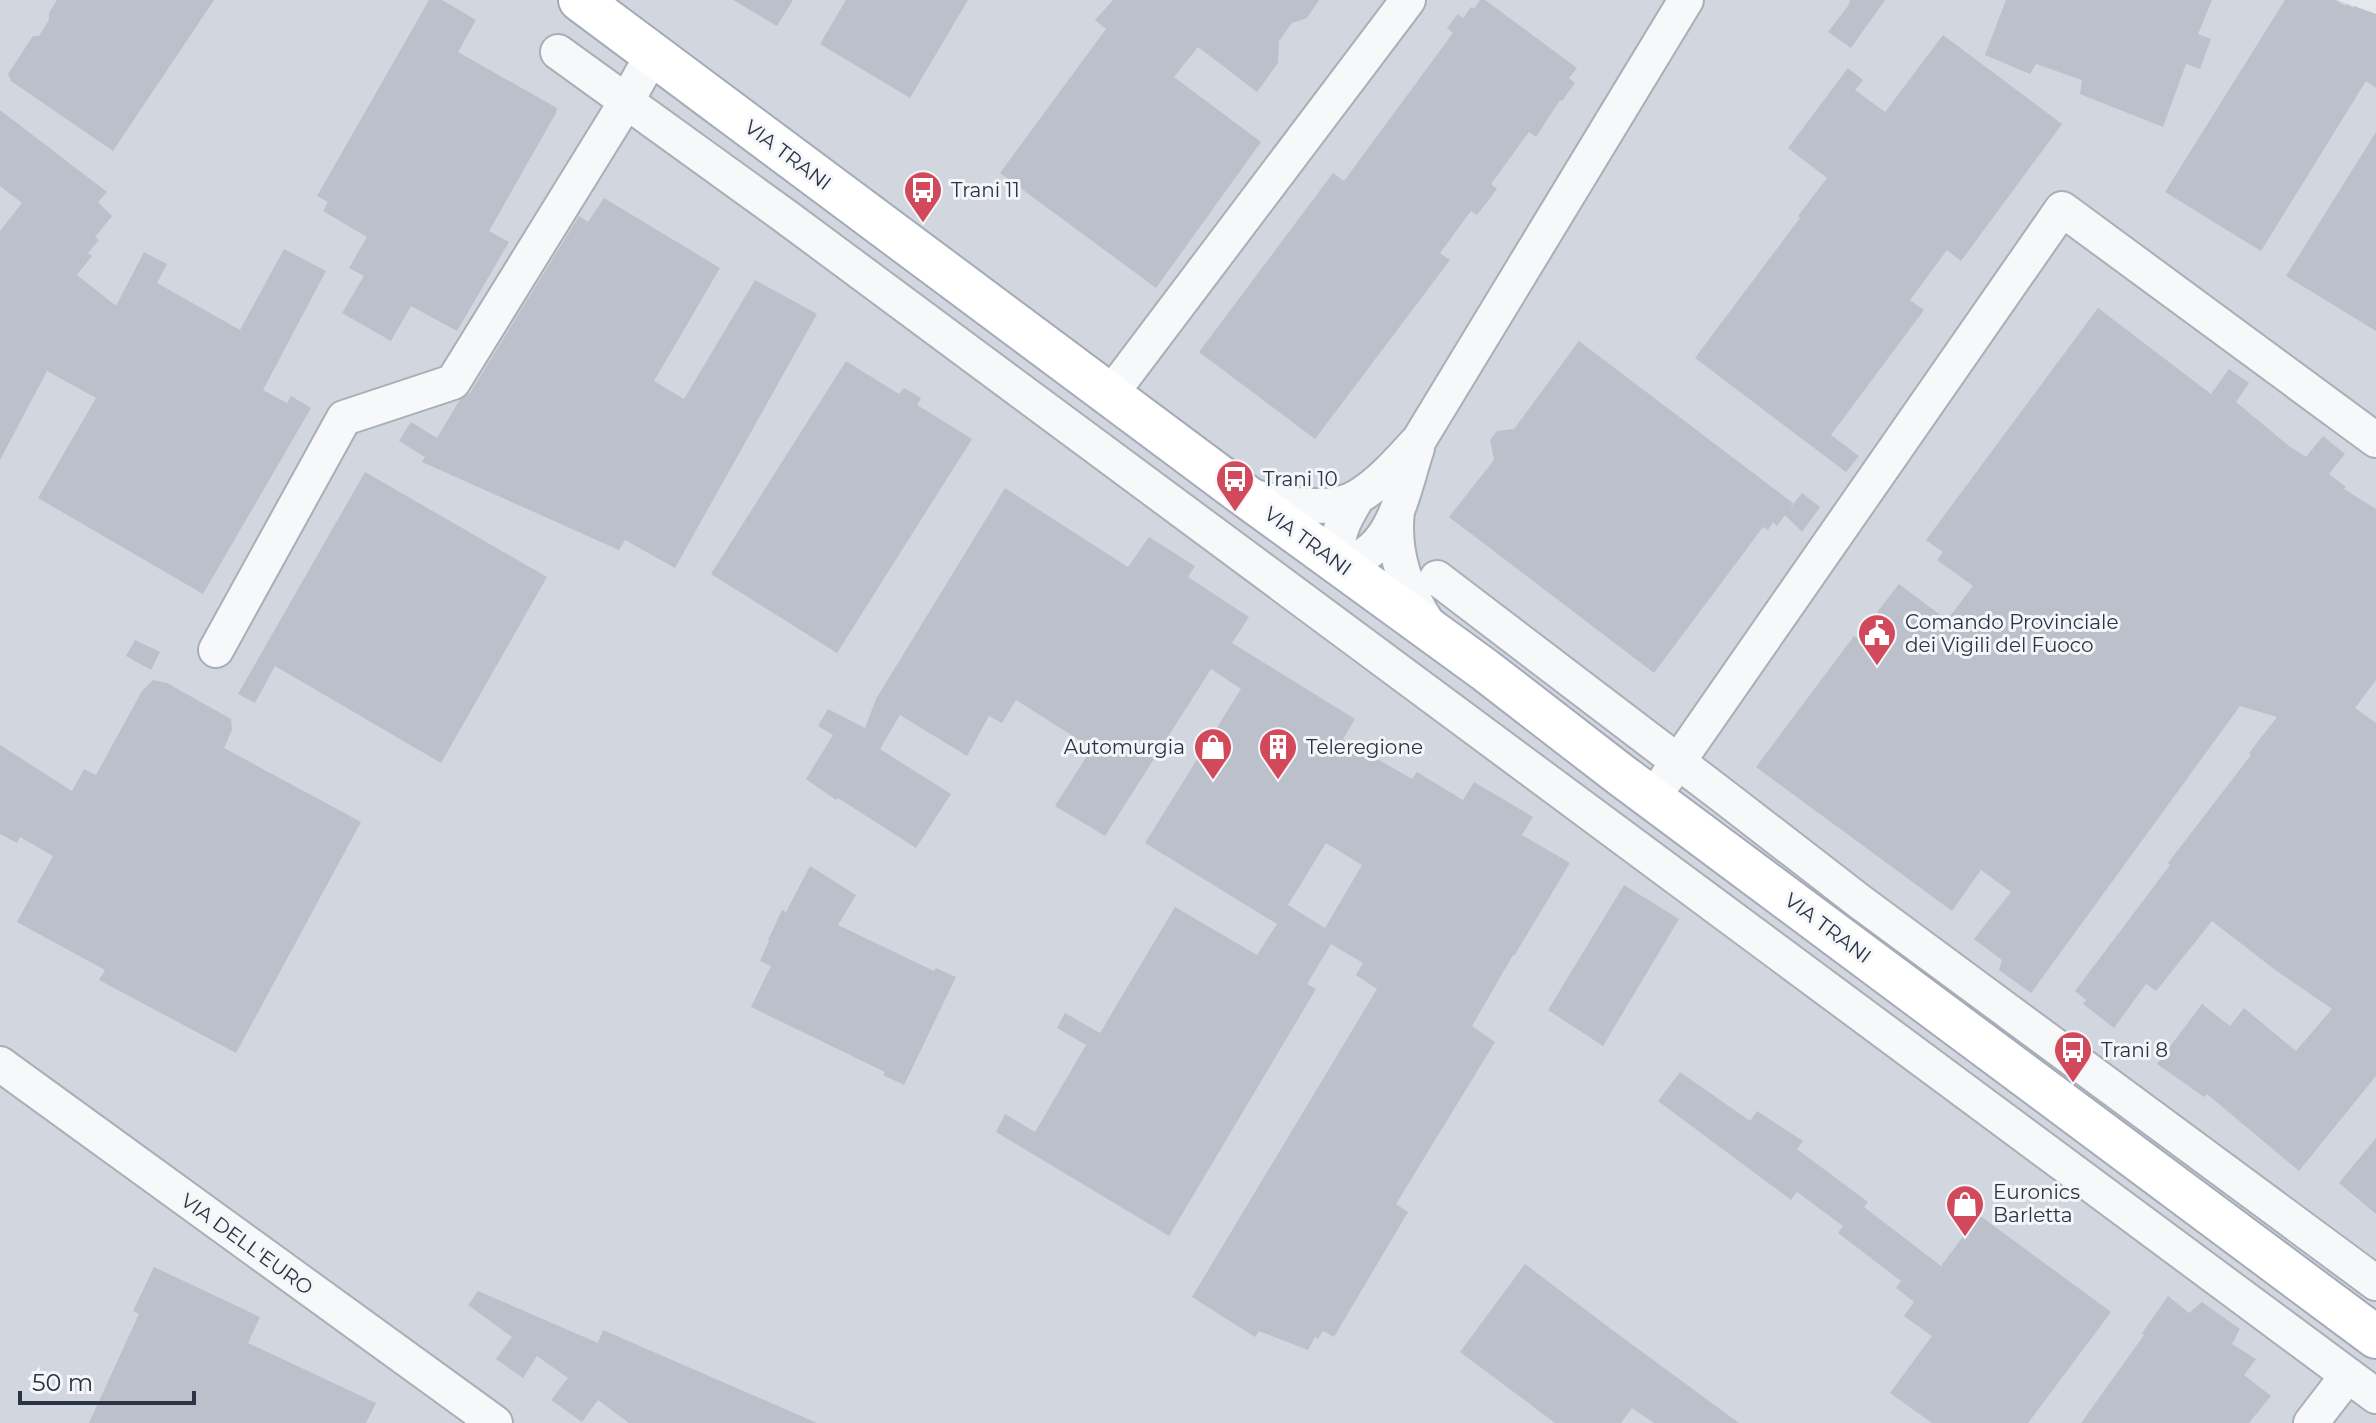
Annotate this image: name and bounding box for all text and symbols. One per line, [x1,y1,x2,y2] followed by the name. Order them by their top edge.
[740,115,836,195] street label: VIA TRANI
[902,169,944,224] bus stop icon: Trani 11
[951,178,1020,202] place label: Trani 11
[1214,458,1256,513] bus stop icon: Trani 10
[1263,467,1338,491] place label: Trani 10
[1260,501,1356,581] street label: VIA TRANI
[1905,610,2119,657] place label: Comando Provinciale dei Vigili del Fuoco
[1856,612,1898,667] public building icon: Comando Provinciale dei Vigili del Fuoco
[1192,726,1234,781] shop icon: Automurgia
[1257,726,1299,781] building icon: Teleregione
[1064,735,1185,759] place label: Automurgia
[1306,735,1423,759] place label: Teleregione
[1780,888,1876,968] street label: VIA TRANI
[2052,1029,2094,1084] bus stop icon: Trani 8
[2101,1038,2168,1062] place label: Trani 8
[1993,1180,2080,1227] place label: Euronics Barletta
[1944,1183,1986,1238] shop icon: Euronics Barletta
[176,1188,318,1300] street label: VIA DELL'EURO
[20,1355,194,1405] scale bar
[32,1368,93,1397] text: 50 m

